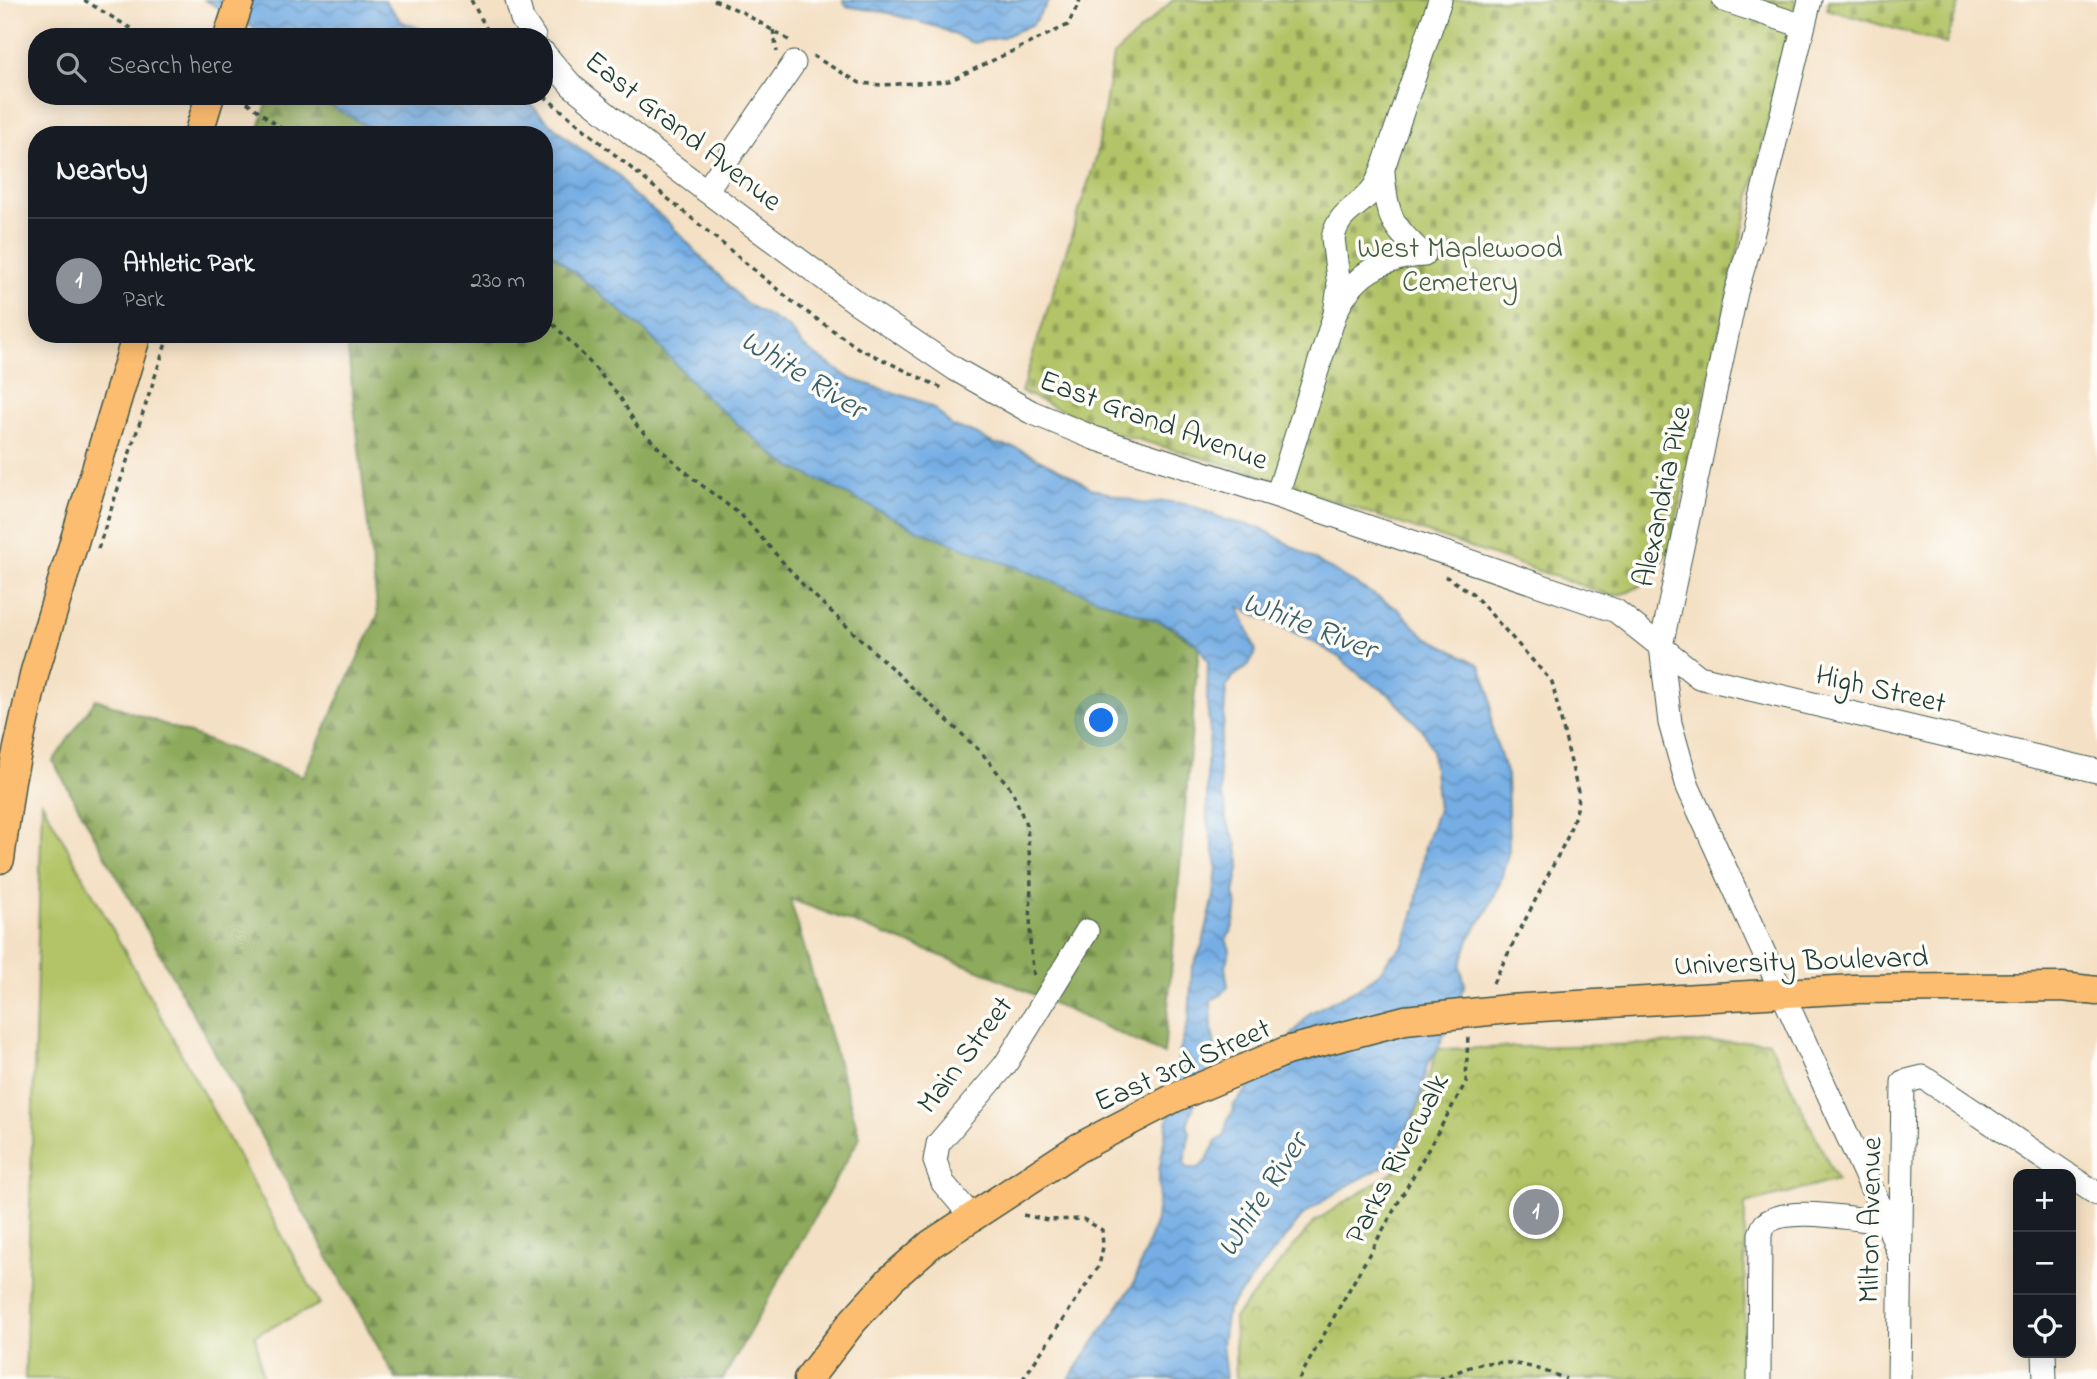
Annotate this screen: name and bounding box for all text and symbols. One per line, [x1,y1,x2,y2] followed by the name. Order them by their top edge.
[28,28,553,105] search box
[574,41,791,224] street label: East Grand Avenue
[52,48,90,86] icon: search
[108,48,233,86] text: Search here
[56,150,148,194] text: Nearby
[1357,228,1563,306] park label: West Maplewood Cemetery
[123,246,255,284] text: Athletic Park
[75,265,83,298] text: 1
[471,265,525,298] text: 230 m
[123,284,165,317] text: Park
[730,319,877,435] water label: White River
[1033,360,1274,484] street label: East Grand Avenue
[1623,401,1705,591] street label: Alexandria Pike
[1235,580,1386,676] water label: White River
[1811,655,1950,727] street label: High Street
[1084,703,1118,737] your location
[1673,937,1929,989] street label: University Boulevard
[907,988,1025,1124] street label: Main Street
[1088,1008,1278,1125] street label: East 3rd Street
[1335,1065,1463,1253] street label: Parks Riverwalk
[1206,1121,1324,1267] water label: White River
[1849,1136,1895,1304] street label: Milton Avenue
[2013,1169,2076,1358] map controls
[2013,1169,2076,1232] button: +
[1513,1186,1559,1238] pin: 1
[2013,1232,2076,1295] button: −
[2013,1295,2076,1358] button: locate

